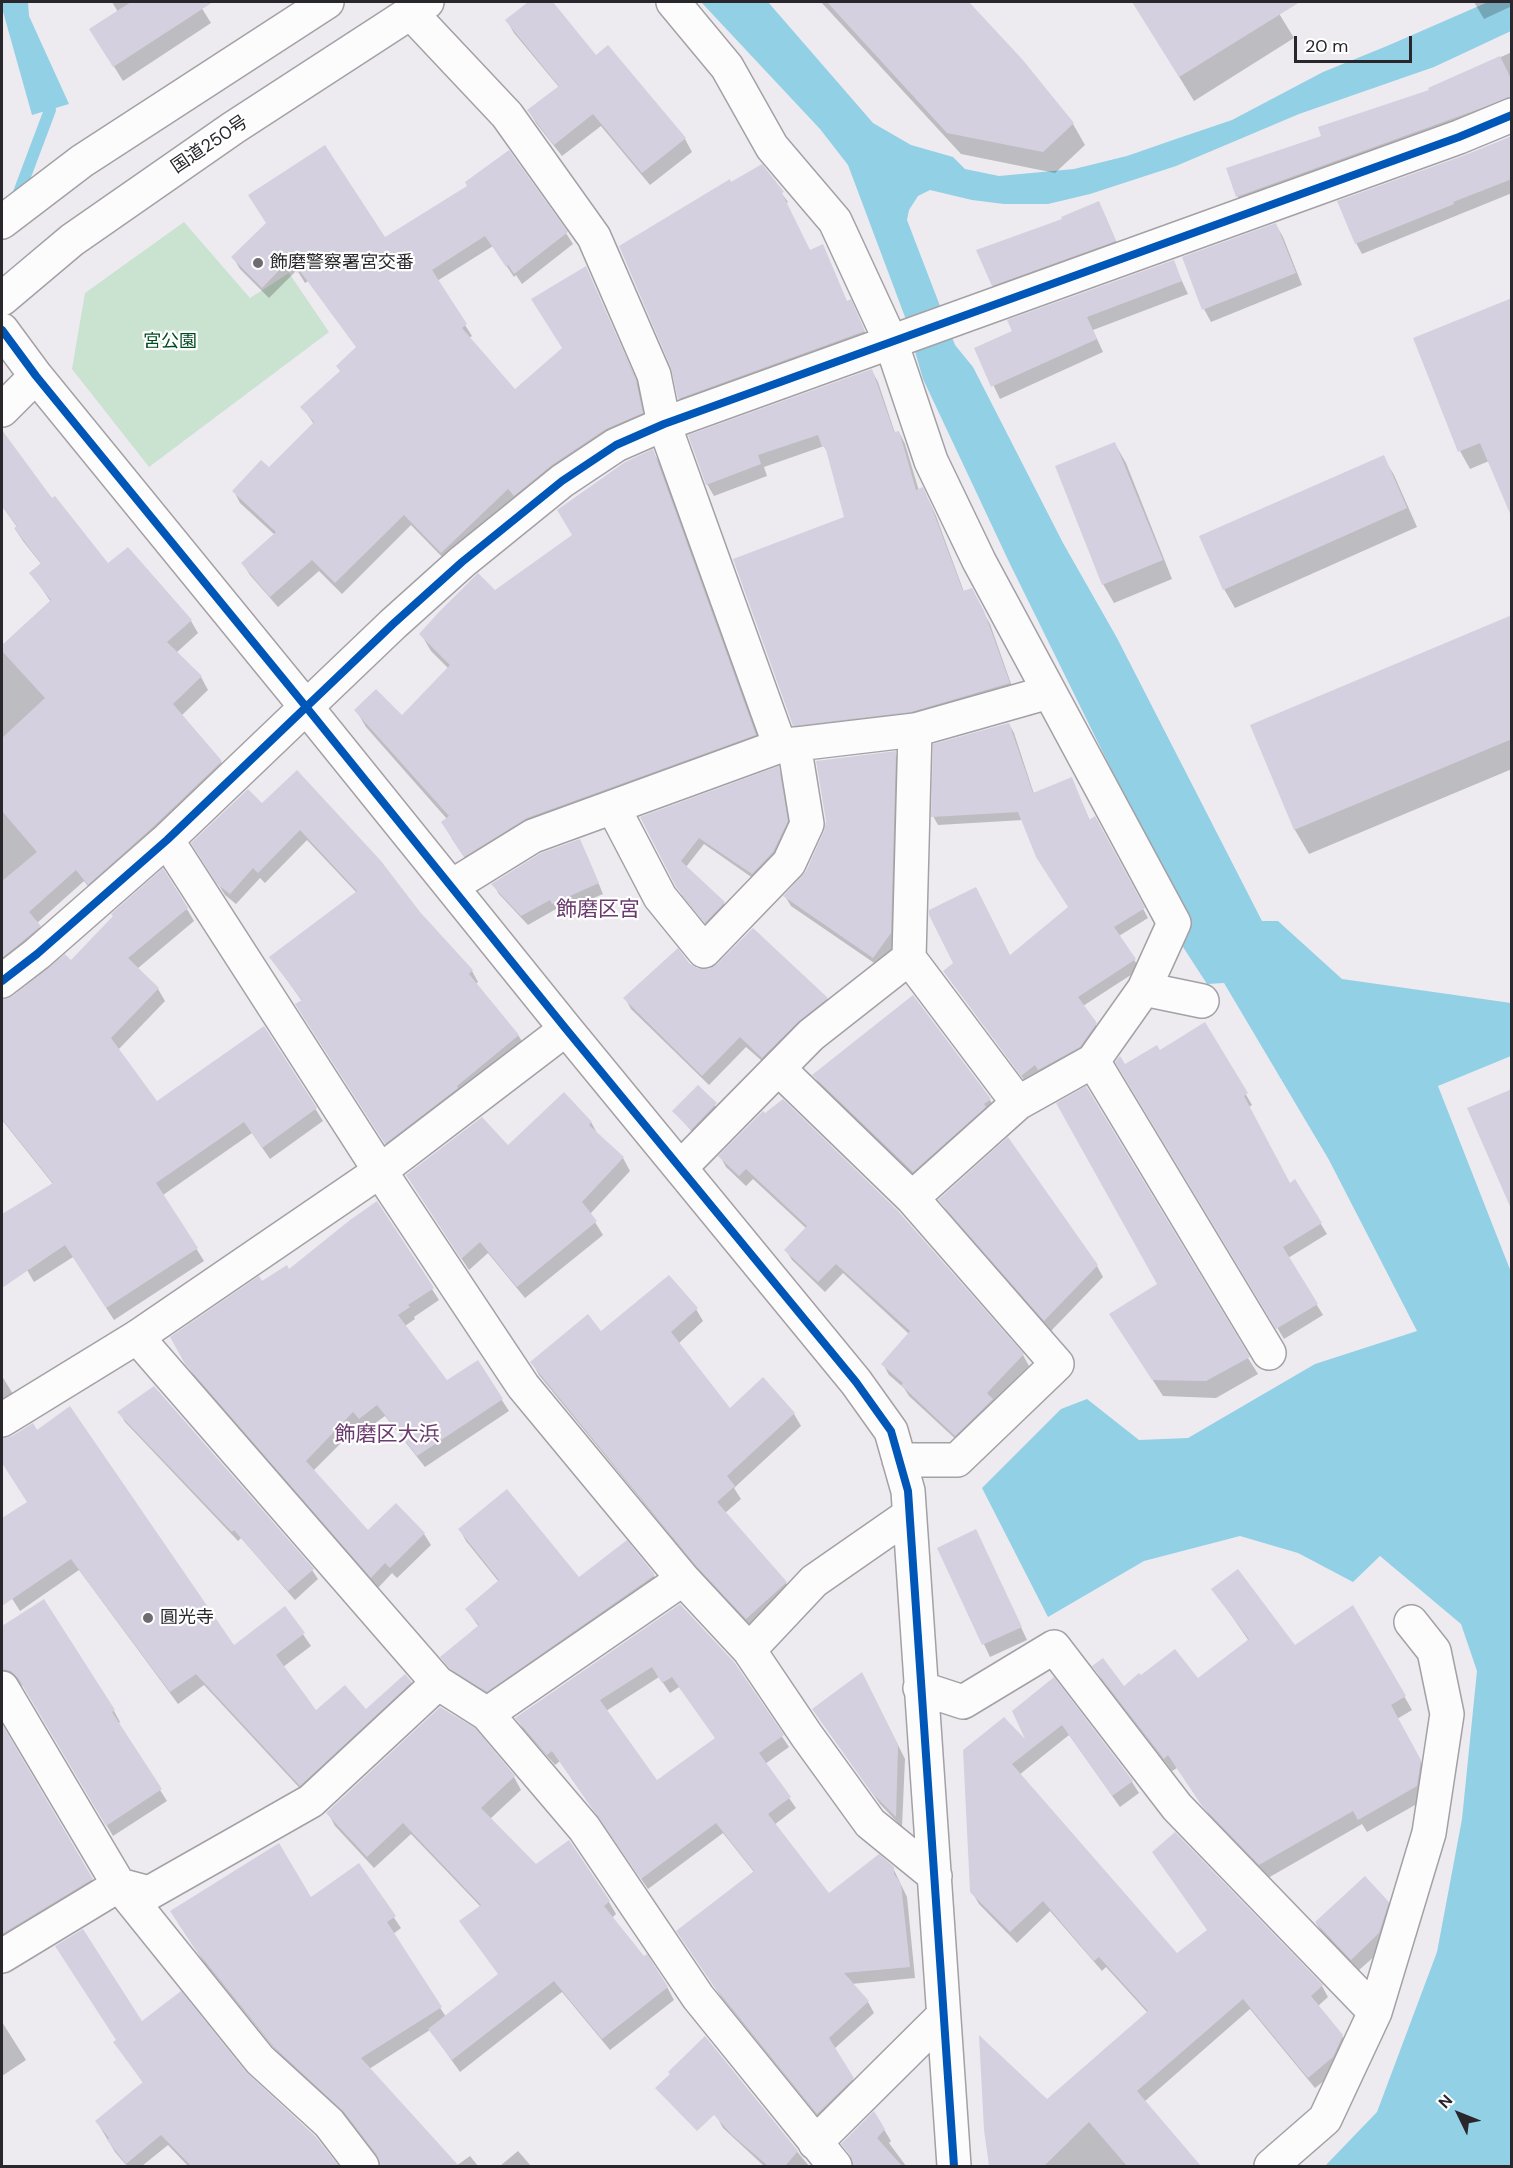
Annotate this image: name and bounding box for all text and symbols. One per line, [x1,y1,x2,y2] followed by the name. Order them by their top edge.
[1297,24,1416,62] scale bar
[1305,34,1348,58] text: 20 m
[168,112,252,178] street label: 国道250号
[270,252,414,274] place label: 飾磨警察署宮交番
[251,256,265,270] marker: 飾磨警察署宮交番
[143,331,197,353] park label: 宮公園
[556,897,640,923] district label: 飾磨区宮
[335,1422,439,1448] district label: 飾磨区大浜
[160,1607,214,1629] place label: 圓光寺
[141,1611,155,1625] marker: 圓光寺
[1429,2084,1489,2144] north arrow
[1434,2090,1457,2113] text: N

